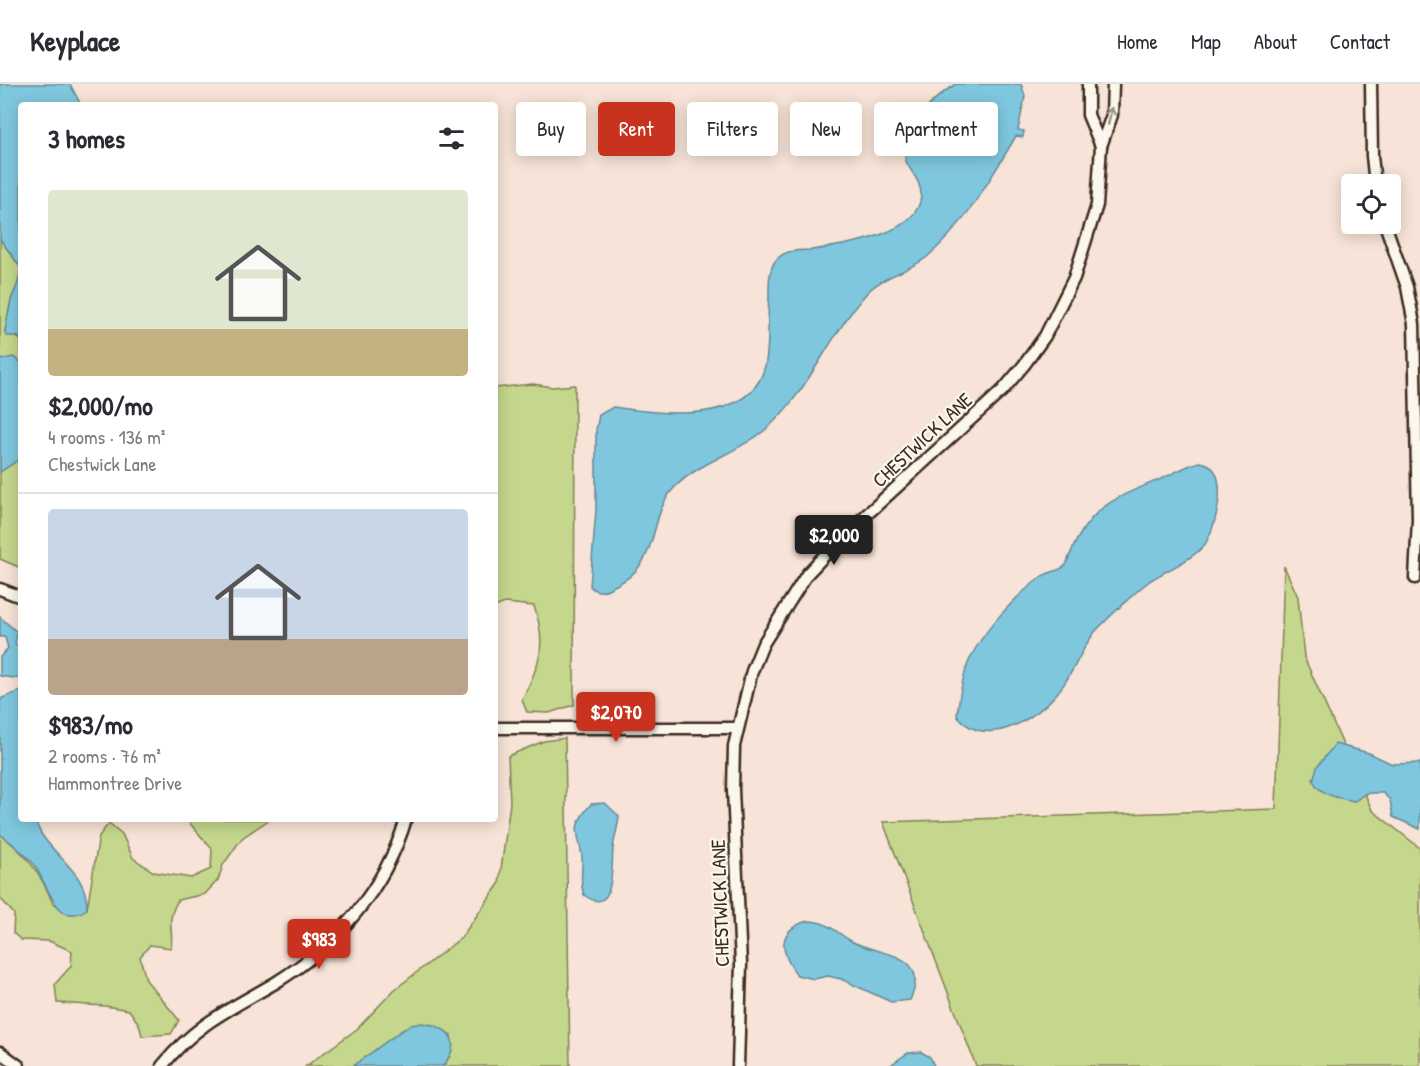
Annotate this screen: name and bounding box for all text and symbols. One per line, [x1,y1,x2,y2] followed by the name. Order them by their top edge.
[30,22,120,60] text: Keyplace
[1117,27,1158,56] text: Home
[1191,27,1221,56] text: Map
[1254,27,1297,56] text: About
[1330,27,1390,56] text: Contact
[516,102,586,156] chip: Buy
[598,102,675,156] chip: Rent
[687,102,778,156] chip: Filters
[790,102,862,156] chip: New
[874,102,998,156] chip: Apartment
[1105,107,1116,126] one-way arrow
[48,121,125,156] text: 3 homes
[435,122,468,155] icon: filters
[1341,174,1401,234] map controls
[1341,174,1401,234] button: locate
[204,229,312,337] icon: home
[866,386,978,493] street label: CHESTWICK LANE
[48,388,153,423] text: $2,000/mo
[48,423,165,450] text: 4 rooms · 136 m²
[48,450,157,477] text: Chestwick Lane
[785,515,883,566] pin: $2,000
[809,521,859,548] text: $2,000
[204,548,312,656] icon: home
[567,692,665,743] pin: $2,070
[590,698,642,725] text: $2,070
[48,707,133,742] text: $983/mo
[48,742,161,769] text: 2 rooms · 76 m²
[48,769,182,796] text: Hammontree Drive
[704,839,735,967] street label: CHESTWICK LANE
[283,919,355,970] pin: $983
[301,925,337,952] text: $983

